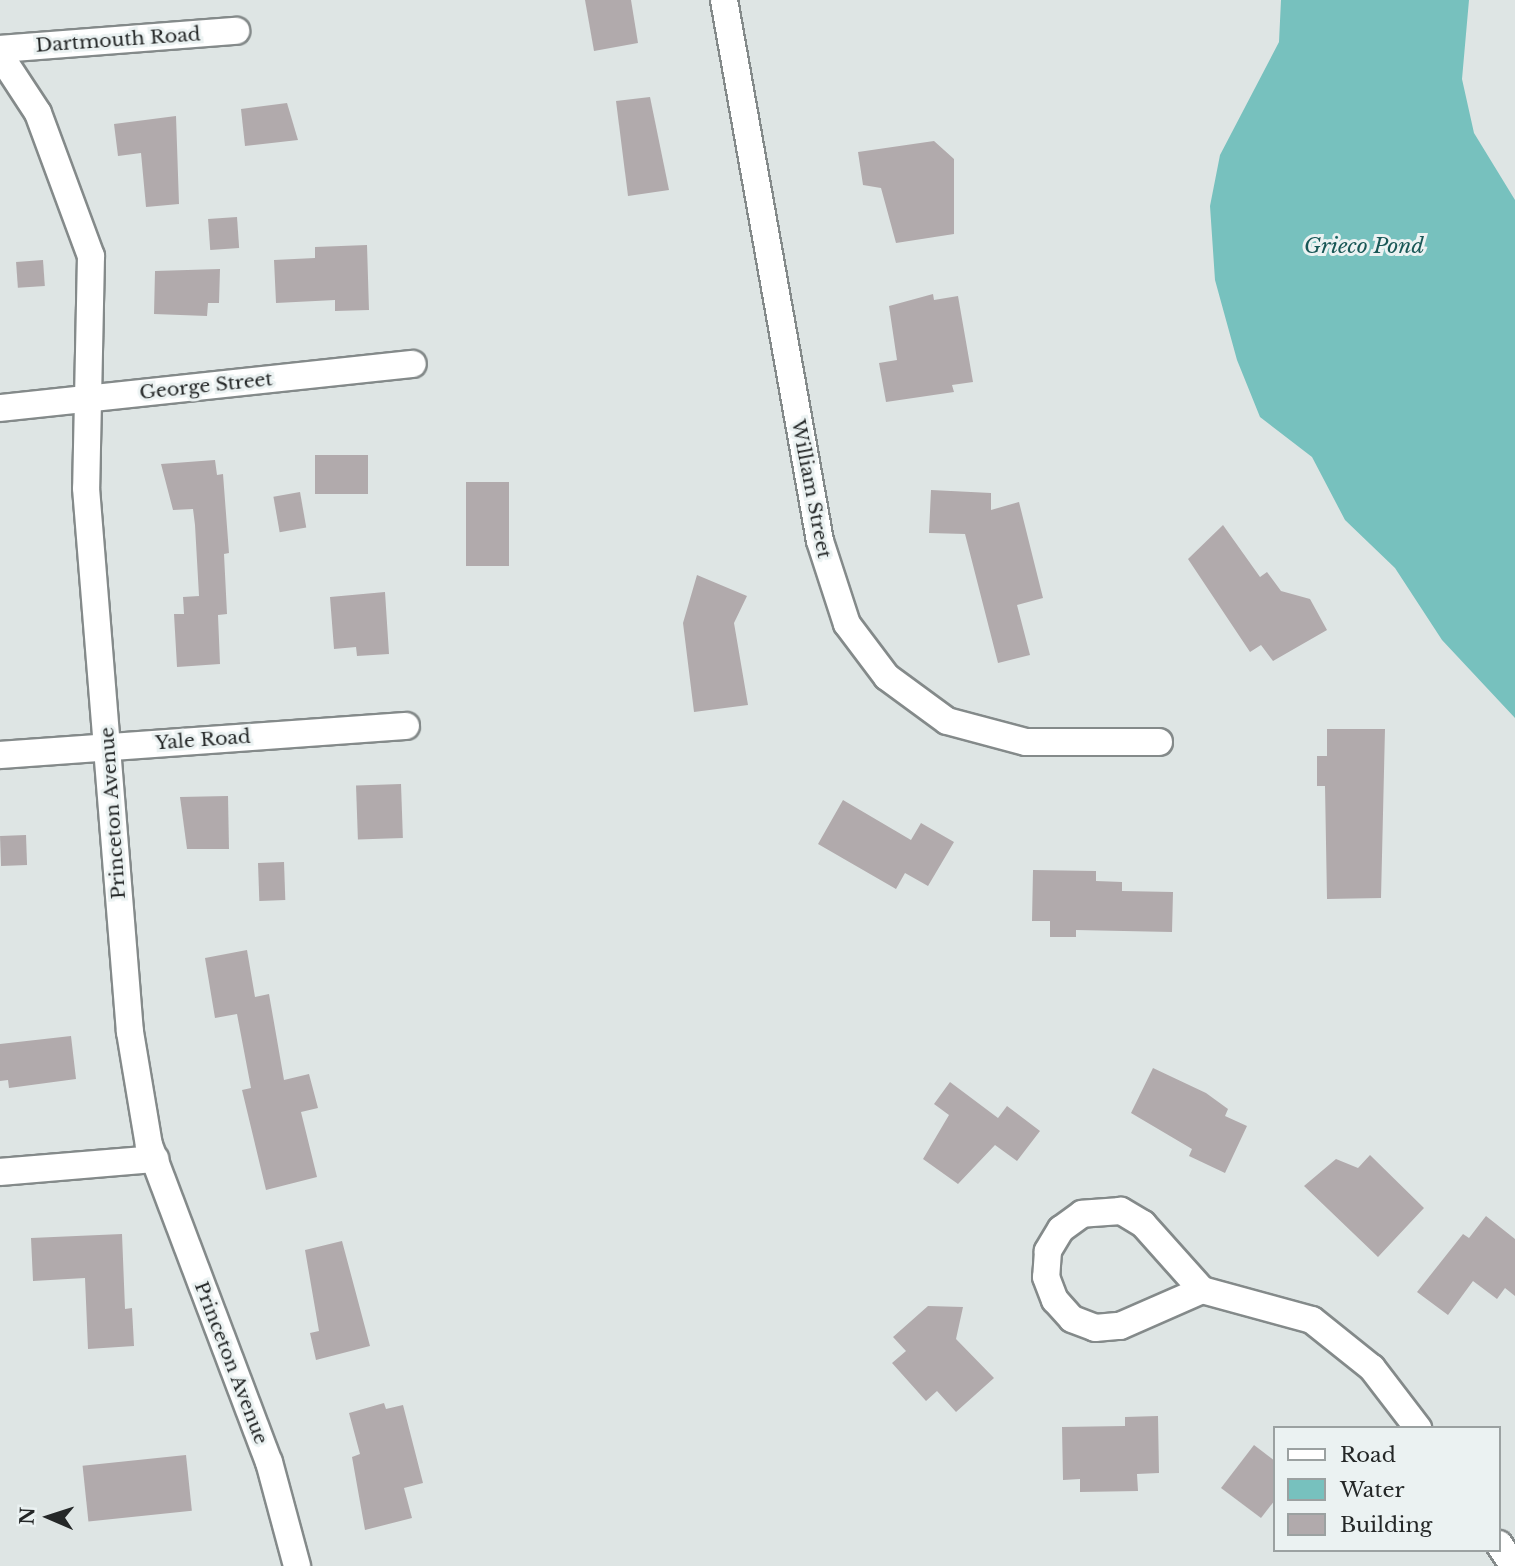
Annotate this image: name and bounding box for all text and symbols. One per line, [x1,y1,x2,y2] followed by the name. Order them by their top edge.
[35,23,201,57] street label: Dartmouth Road
[1304,233,1424,259] water label: Grieco Pond
[138,368,274,404] street label: George Street
[786,418,836,560] street label: William Street
[154,725,252,755] street label: Yale Road
[96,726,130,900] street label: Princeton Avenue
[189,1278,273,1448] street label: Princeton Avenue
[1274,1426,1501,1552] legend
[1340,1442,1396,1468] text: Road
[1340,1477,1404,1503] text: Water
[14,1482,84,1552] north arrow
[16,1506,39,1525] text: N
[1340,1512,1432,1538] text: Building

